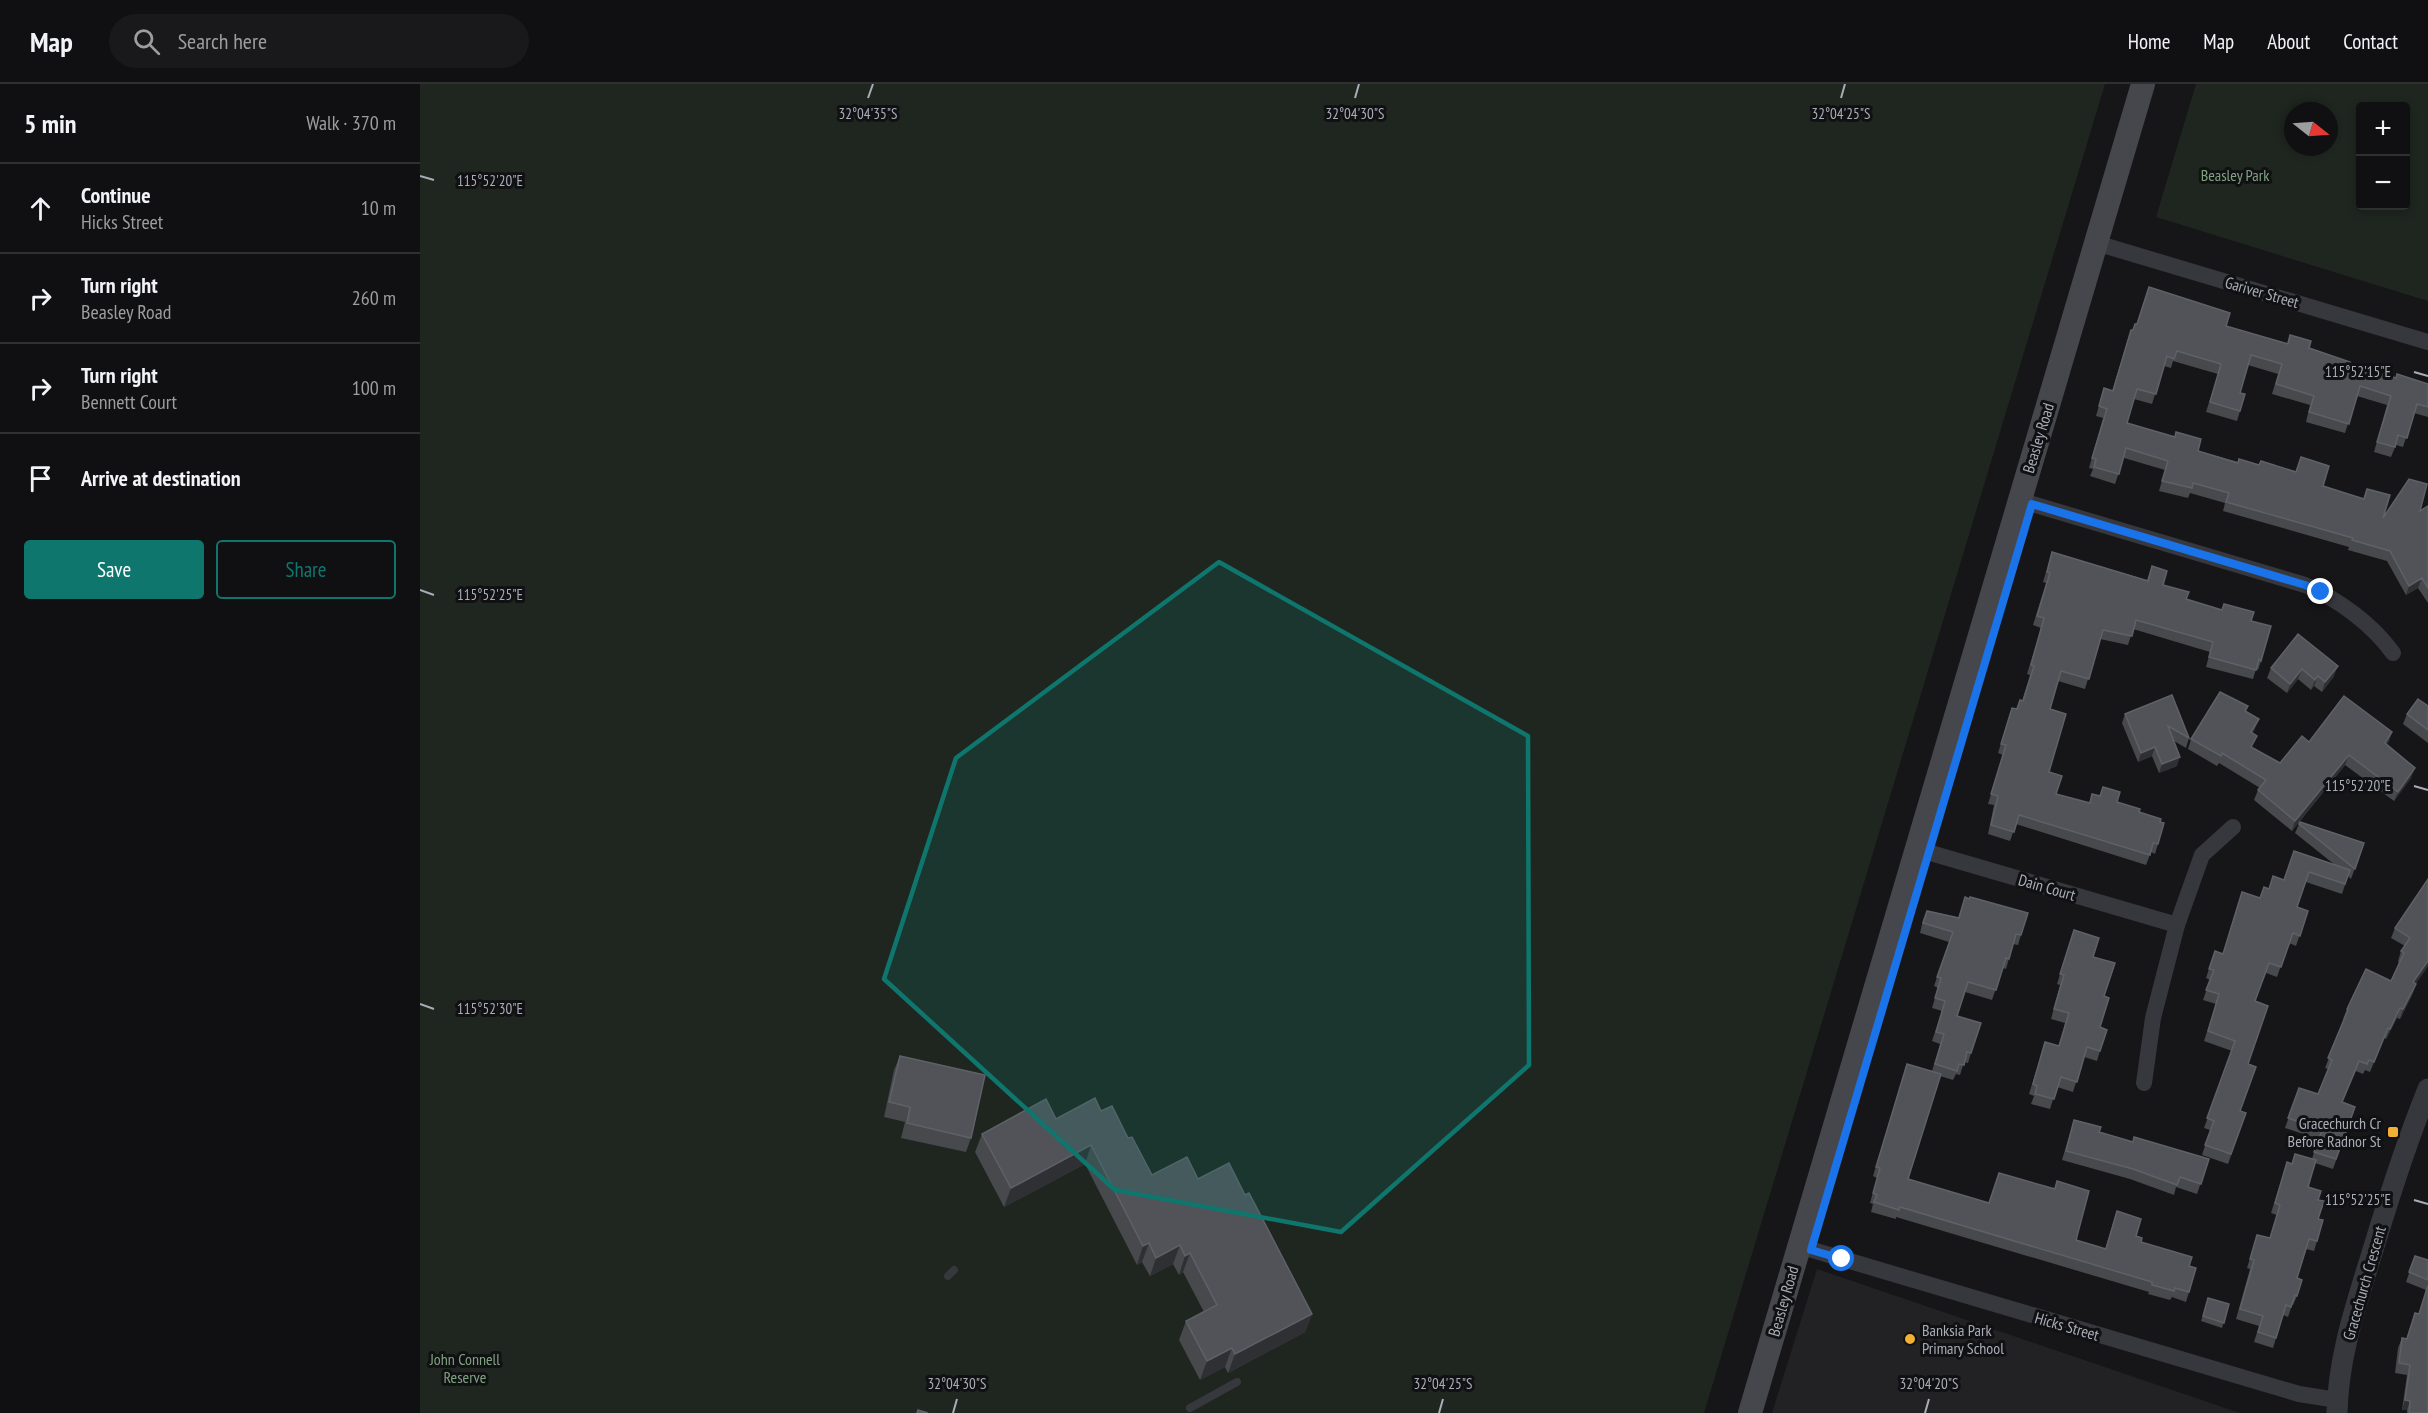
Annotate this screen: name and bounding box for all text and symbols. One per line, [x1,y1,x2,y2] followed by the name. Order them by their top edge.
[109,14,529,68] search box
[30,23,73,60] text: Map
[130,25,163,58] icon: search
[178,27,267,55] text: Search here
[2128,28,2170,55] text: Home
[2203,28,2234,55] text: Map
[2267,28,2310,55] text: About
[2343,28,2398,55] text: Contact
[2284,102,2338,156] north arrow
[2356,102,2410,210] map controls
[2356,102,2410,156] button: +
[838,104,898,123] text: 32°04'35"S
[1325,104,1385,123] text: 32°04'30"S
[1811,104,1871,123] text: 32°04'25"S
[24,107,77,140] text: 5 min
[306,110,396,136] text: Walk · 370 m
[2356,156,2410,210] button: −
[2201,165,2270,185] park label: Beasley Park
[457,171,523,190] text: 115°52'20"E
[81,181,151,209] text: Continue
[24,192,57,225] icon: ahead
[361,195,396,221] text: 10 m
[81,209,163,235] text: Hicks Street
[81,271,158,299] text: Turn right
[2223,272,2302,312] street label: Gariver Street
[24,282,57,315] icon: right
[352,285,396,311] text: 260 m
[81,299,171,325] text: Beasley Road
[81,361,158,389] text: Turn right
[2325,362,2391,381] text: 115°52'15"E
[24,372,57,405] icon: right
[352,375,396,401] text: 100 m
[81,389,177,415] text: Bennett Court
[2018,400,2058,475] street label: Beasley Road
[24,462,57,495] icon: arrive
[81,464,241,492] text: Arrive at destination
[24,540,204,599] button: Save
[216,540,396,599] button: Share
[2307,578,2333,604] route end
[457,585,523,604] text: 115°52'25"E
[2325,776,2391,795] text: 115°52'20"E
[2016,869,2078,905] street label: Dain Court
[457,999,523,1018] text: 115°52'30"E
[2288,1113,2382,1151] place label: Gracechurch Cr Before Radnor St
[2386,1125,2400,1139] marker: Gracechurch Cr Before Radnor St
[2325,1190,2391,1209] text: 115°52'25"E
[2338,1223,2390,1342] street label: Gracechurch Crescent
[1828,1245,1854,1271] route start
[1763,1263,1803,1338] street label: Beasley Road
[2033,1307,2102,1345] street label: Hicks Street
[1922,1320,2004,1358] place label: Banksia Park Primary School
[1903,1332,1917,1346] marker: Banksia Park Primary School
[429,1349,500,1387] park label: John Connell Reserve
[927,1374,987,1393] text: 32°04'30"S
[1413,1374,1473,1393] text: 32°04'25"S
[1899,1374,1959,1393] text: 32°04'20"S

